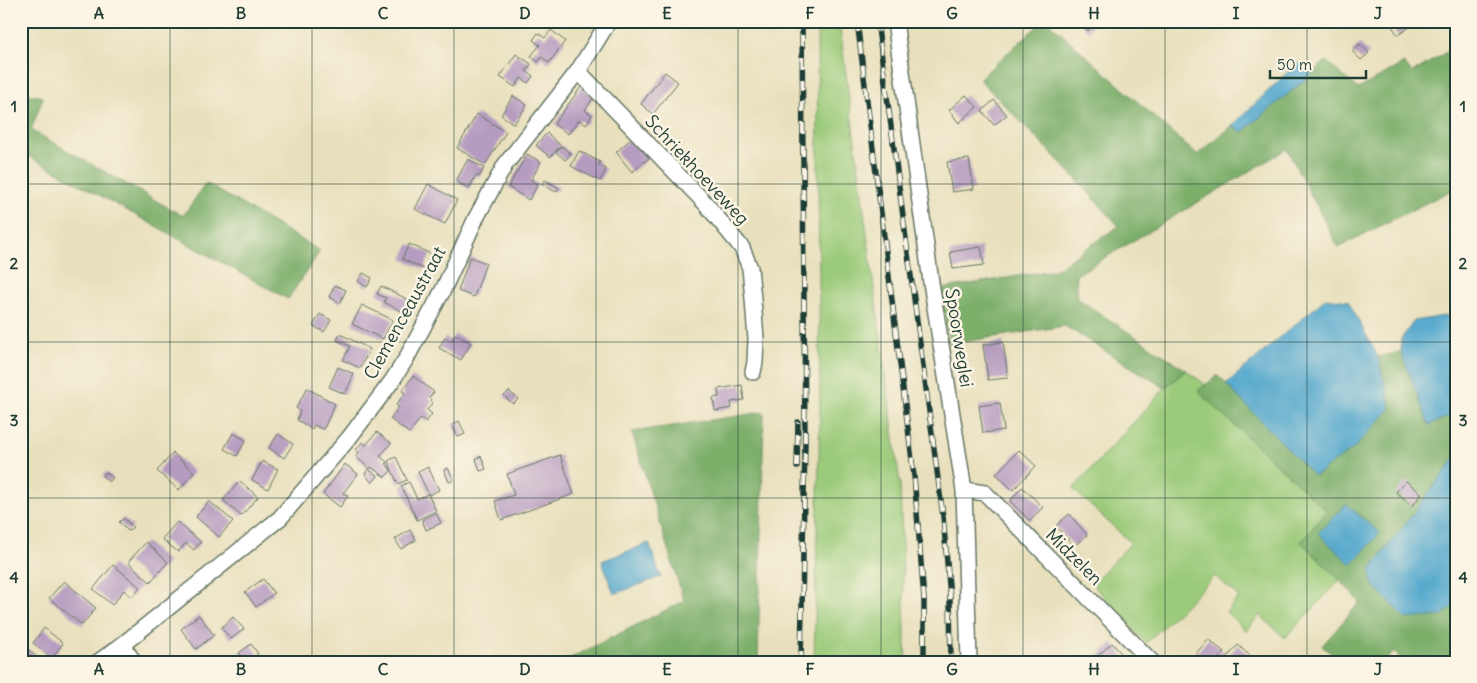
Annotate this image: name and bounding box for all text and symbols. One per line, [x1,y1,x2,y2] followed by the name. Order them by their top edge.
[94,3,104,23] text: A
[236,3,247,23] text: B
[378,3,389,23] text: C
[519,3,531,23] text: D
[662,3,672,23] text: E
[805,3,815,23] text: F
[946,3,958,23] text: G
[1088,3,1100,23] text: H
[1233,3,1240,23] text: I
[1374,3,1383,23] text: J
[1270,48,1366,80] scale bar
[1277,55,1312,74] text: 50 m
[11,96,17,116] text: 1
[1460,96,1466,116] text: 1
[640,110,754,230] street label: Schriekhoeveweg
[358,242,451,383] street label: Clemenceaustraat
[10,253,19,273] text: 2
[1459,253,1468,273] text: 2
[940,287,979,389] street label: Spoorweglei
[9,410,19,430] text: 3
[1458,410,1468,430] text: 3
[1041,523,1108,590] street label: Midzelen
[9,567,19,587] text: 4
[1458,567,1468,587] text: 4
[94,659,104,679] text: A
[236,659,247,679] text: B
[378,659,389,679] text: C
[519,659,531,679] text: D
[662,659,672,679] text: E
[805,659,815,679] text: F
[946,659,958,679] text: G
[1088,659,1100,679] text: H
[1233,659,1240,679] text: I
[1374,659,1383,679] text: J

